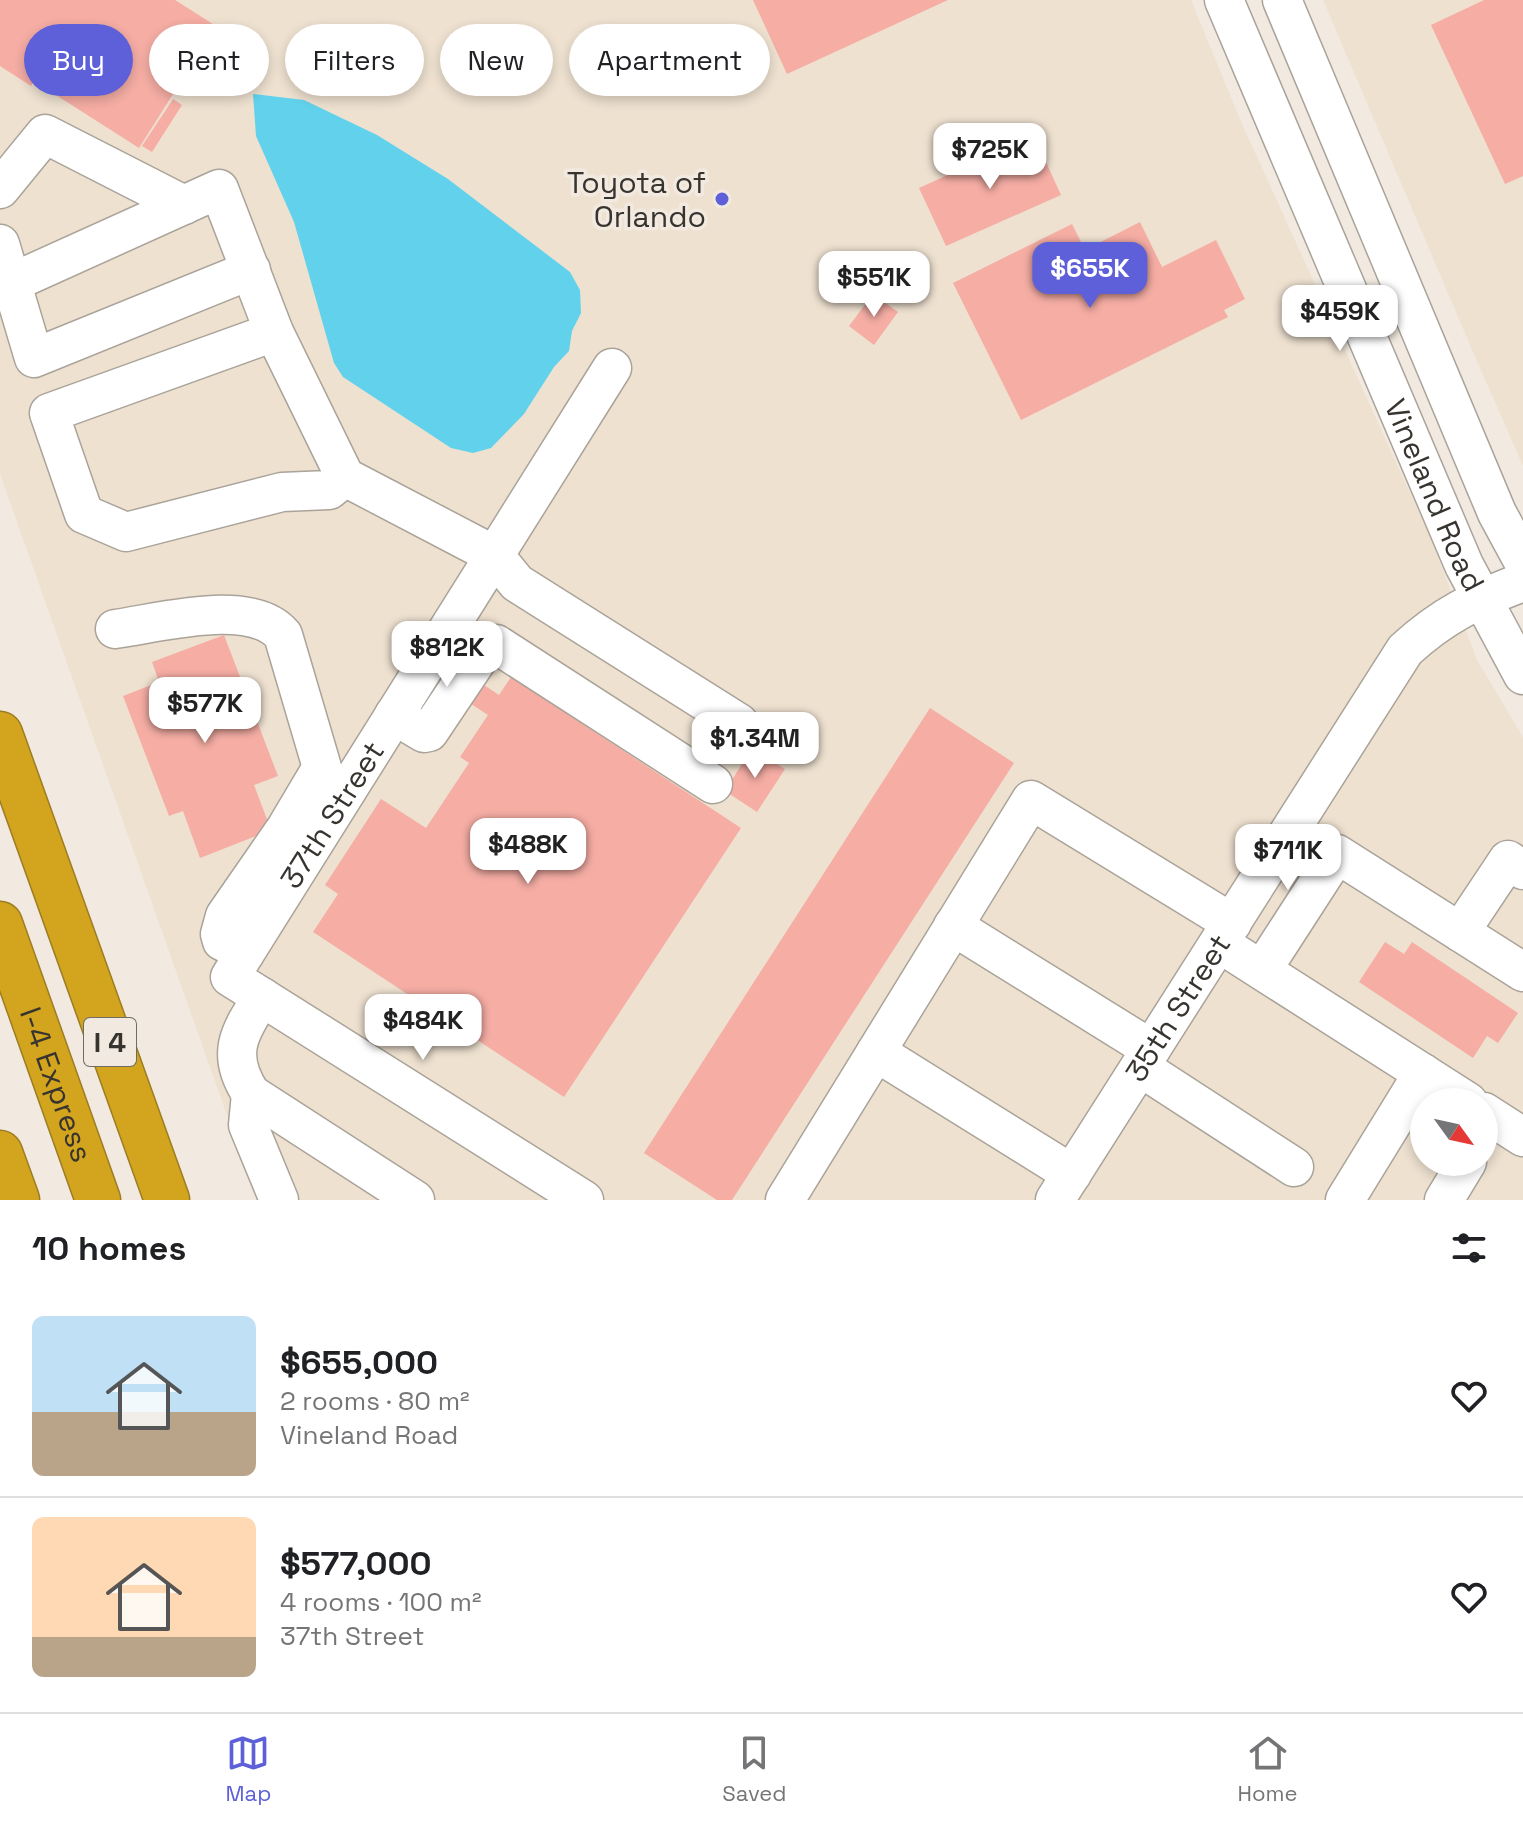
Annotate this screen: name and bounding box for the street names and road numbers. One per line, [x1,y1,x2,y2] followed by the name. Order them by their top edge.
[1376,393,1494,598] street label: Vineland Road
[271,734,393,896] street label: 37th Street
[1116,926,1239,1089] street label: 35th Street
[11,1002,102,1167] street label: I-4 Express
[84,1018,136,1066] road number: I 4

